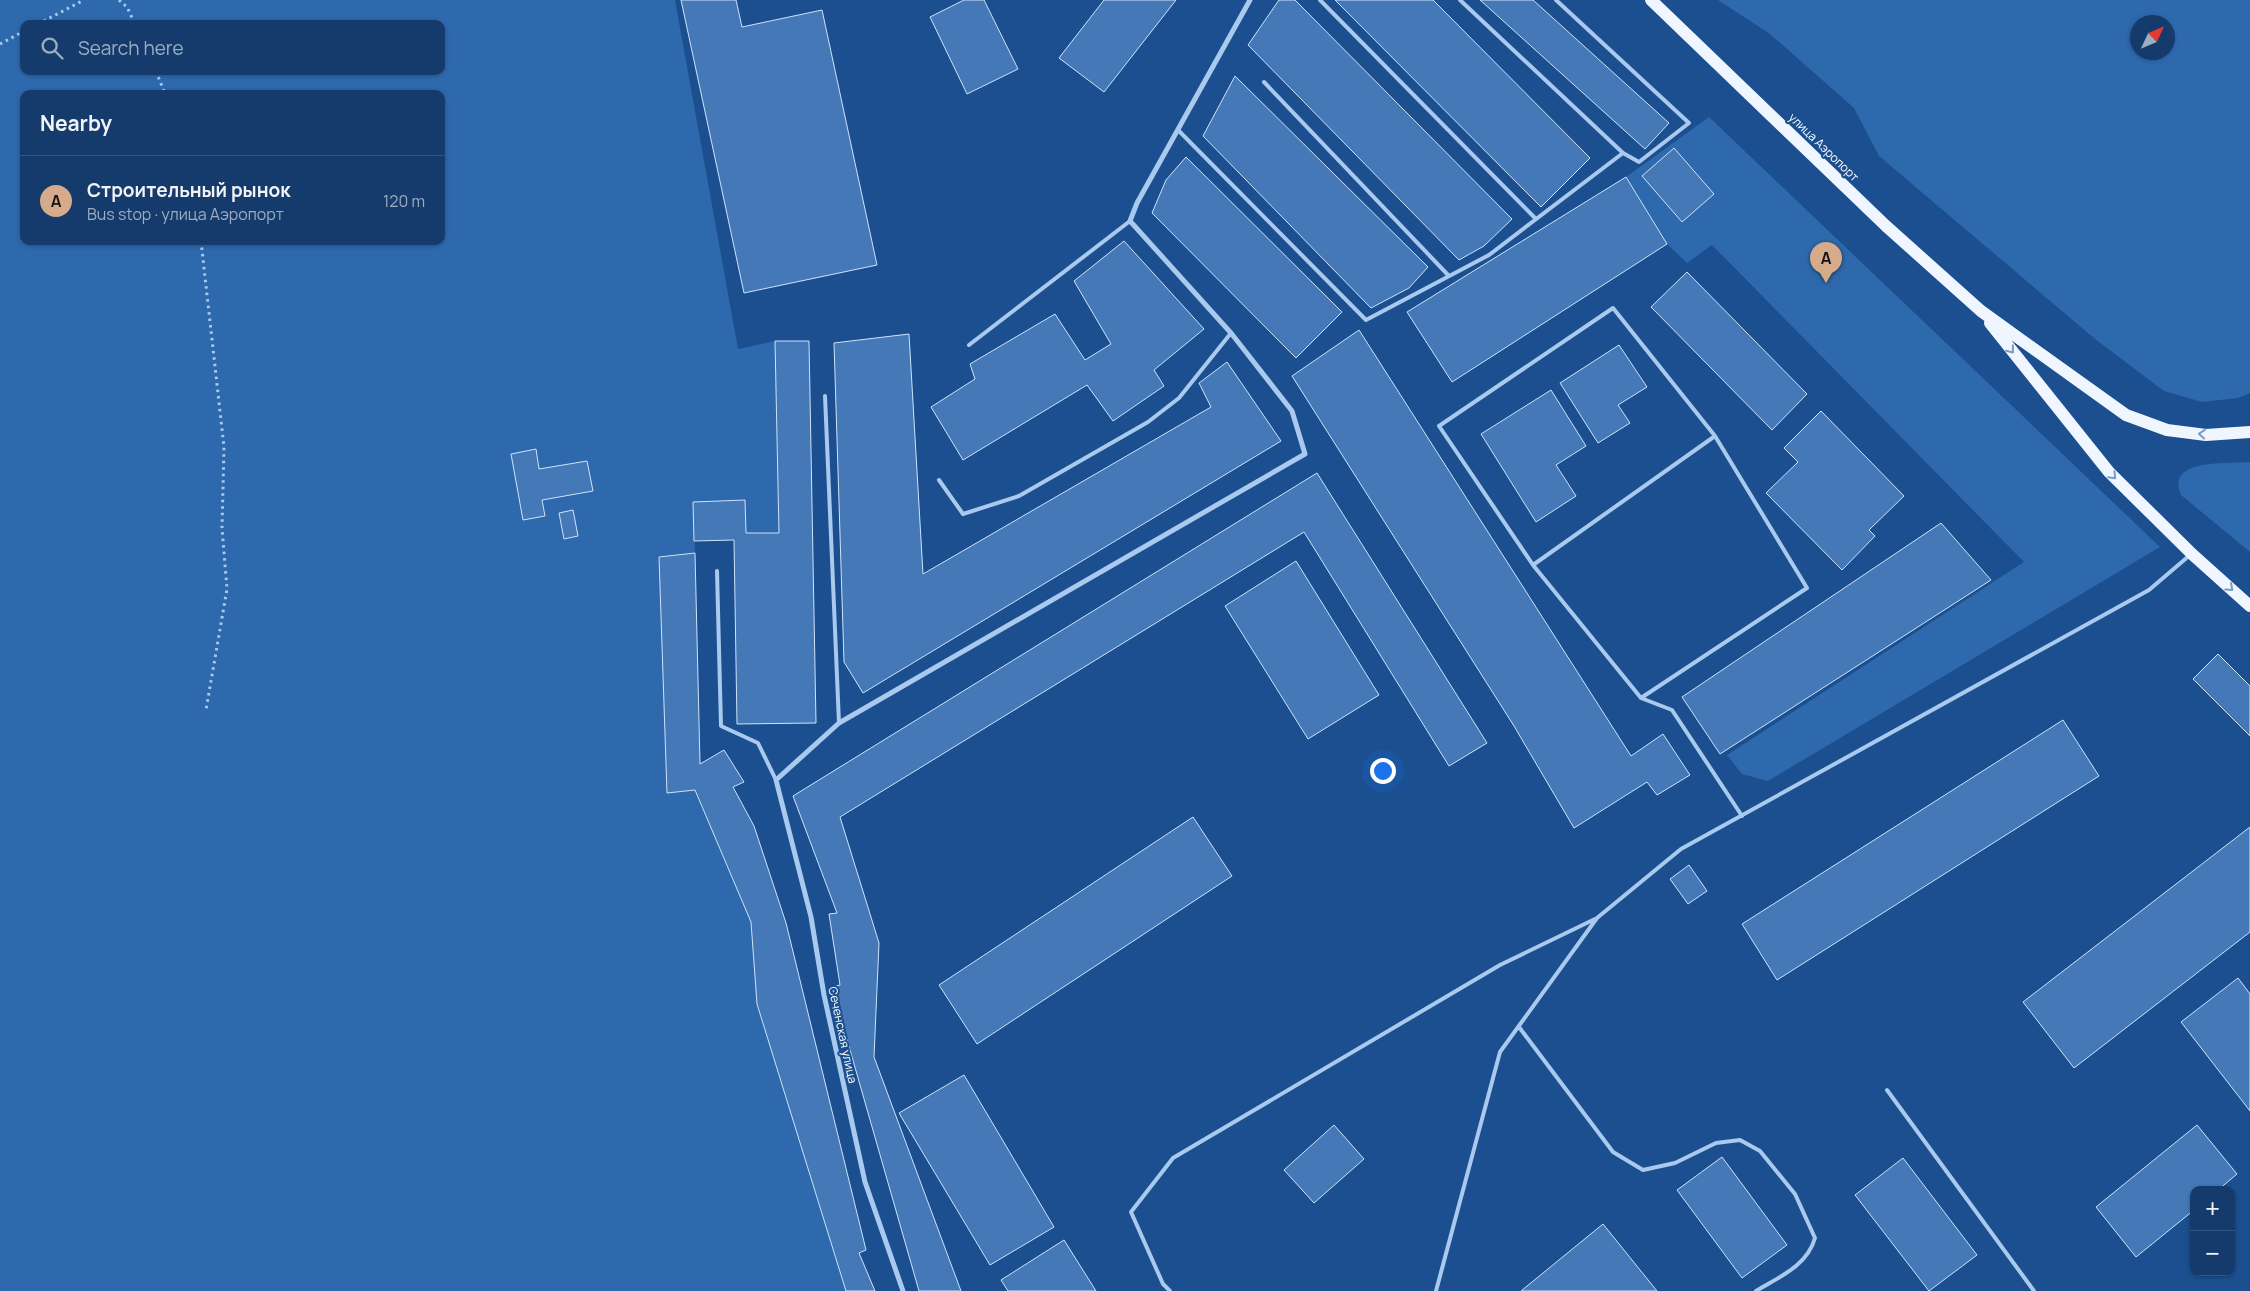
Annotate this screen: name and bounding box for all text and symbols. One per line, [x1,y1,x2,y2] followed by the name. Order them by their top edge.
[2130,15,2175,60] north arrow
[20,20,445,75] search box
[38,34,66,62] icon: search
[78,35,184,61] text: Search here
[40,109,112,137] text: Nearby
[1785,109,1863,185] street label: улица Аэропорт
[87,177,290,203] text: Строительный рынок
[51,190,61,212] text: A
[383,190,425,212] text: 120 m
[87,203,284,225] text: Bus stop · улица Аэропорт
[1810,242,1842,283] pin: A
[2006,344,2015,353] one-way arrow
[2197,429,2205,440] one-way arrow
[2107,470,2116,479] one-way arrow
[2225,583,2234,592] one-way arrow
[1370,758,1396,784] your location
[824,985,862,1085] street label: Сеченская улица
[2190,1186,2235,1276] map controls
[2190,1186,2235,1231] button: +
[2190,1231,2235,1276] button: −

